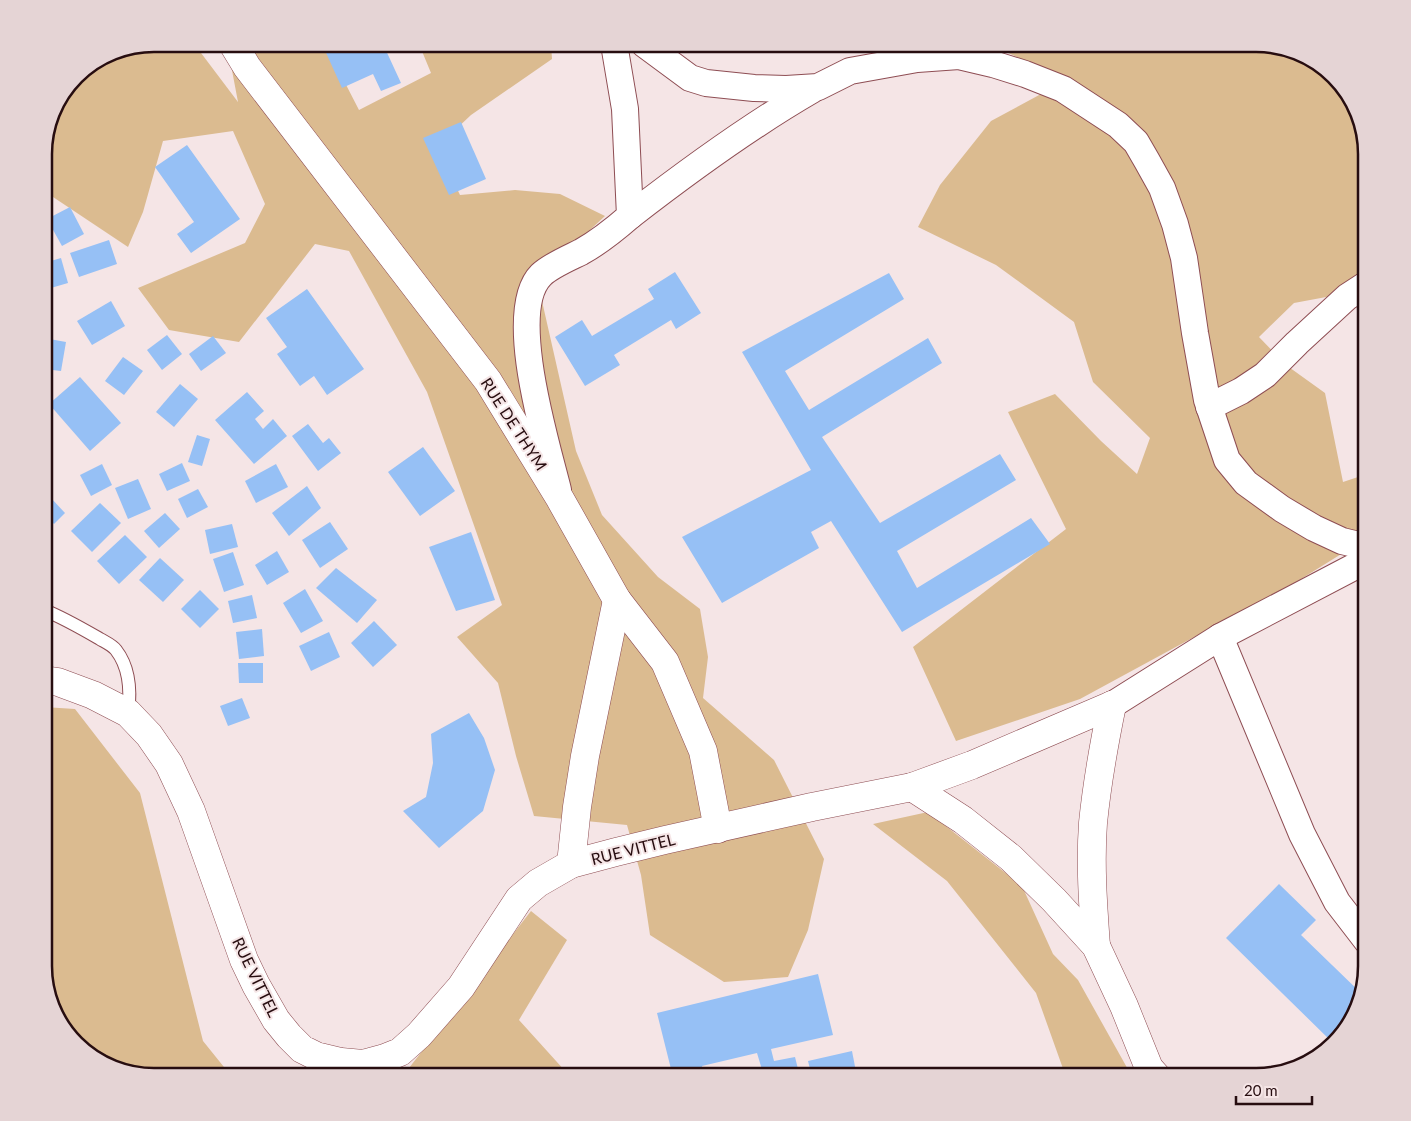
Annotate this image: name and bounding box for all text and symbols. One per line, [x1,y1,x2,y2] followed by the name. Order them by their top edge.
[477,374,551,474] street label: RUE DE THYM
[589,829,677,868] street label: RUE VITTEL
[229,934,284,1020] street label: RUE VITTEL
[1236,1074,1312,1106] scale bar
[1244,1081,1278,1099] text: 20 m

